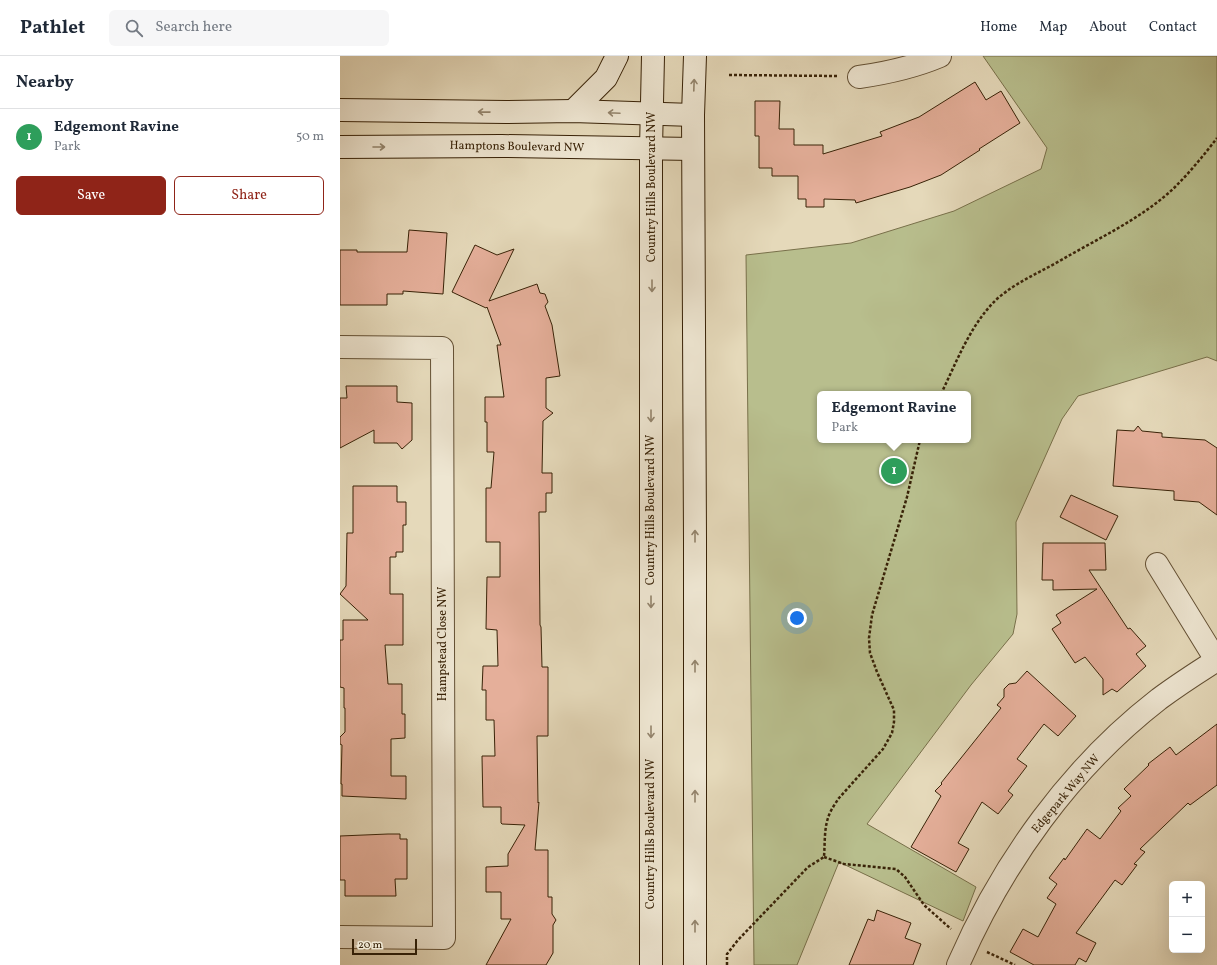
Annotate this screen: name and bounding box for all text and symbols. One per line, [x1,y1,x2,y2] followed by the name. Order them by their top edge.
[109,10,389,46] search box
[20,15,85,41] text: Pathlet
[123,17,145,39] icon: search
[155,17,232,38] text: Search here
[980,18,1017,37] text: Home
[1039,18,1067,37] text: Map
[1089,18,1127,37] text: About
[1149,18,1197,37] text: Contact
[16,71,74,94] text: Nearby
[690,79,698,92] one-way arrow
[478,108,491,116] one-way arrow
[608,109,621,117] one-way arrow
[644,112,660,262] street label: Country Hills Boulevard NW
[54,117,179,138] text: Edgemont Ravine
[26,128,32,146] text: 1
[296,128,324,146] text: 50 m
[54,138,81,156] text: Park
[449,138,585,156] street label: Hamptons Boulevard NW
[372,143,385,151] one-way arrow
[16,176,166,215] button: Save
[174,176,324,215] button: Share
[648,279,656,292] one-way arrow
[817,391,971,443] popup
[832,398,956,419] text: Edgemont Ravine
[647,409,655,422] one-way arrow
[832,419,858,437] text: Park
[643,435,659,585] street label: Country Hills Boulevard NW
[881,456,907,486] pin: 1
[691,530,699,543] one-way arrow
[435,587,451,701] street label: Hampstead Close NW
[647,595,655,608] one-way arrow
[787,608,807,628] your location
[691,660,699,673] one-way arrow
[647,725,655,738] one-way arrow
[1028,751,1104,837] street label: Edgepark Way NW
[643,759,659,909] street label: Country Hills Boulevard NW
[691,790,699,803] one-way arrow
[1169,881,1205,953] map controls
[1169,881,1205,917] button: +
[1169,917,1205,953] button: −
[691,920,699,933] one-way arrow
[352,937,417,956] scale bar
[358,938,382,953] text: 20 m

